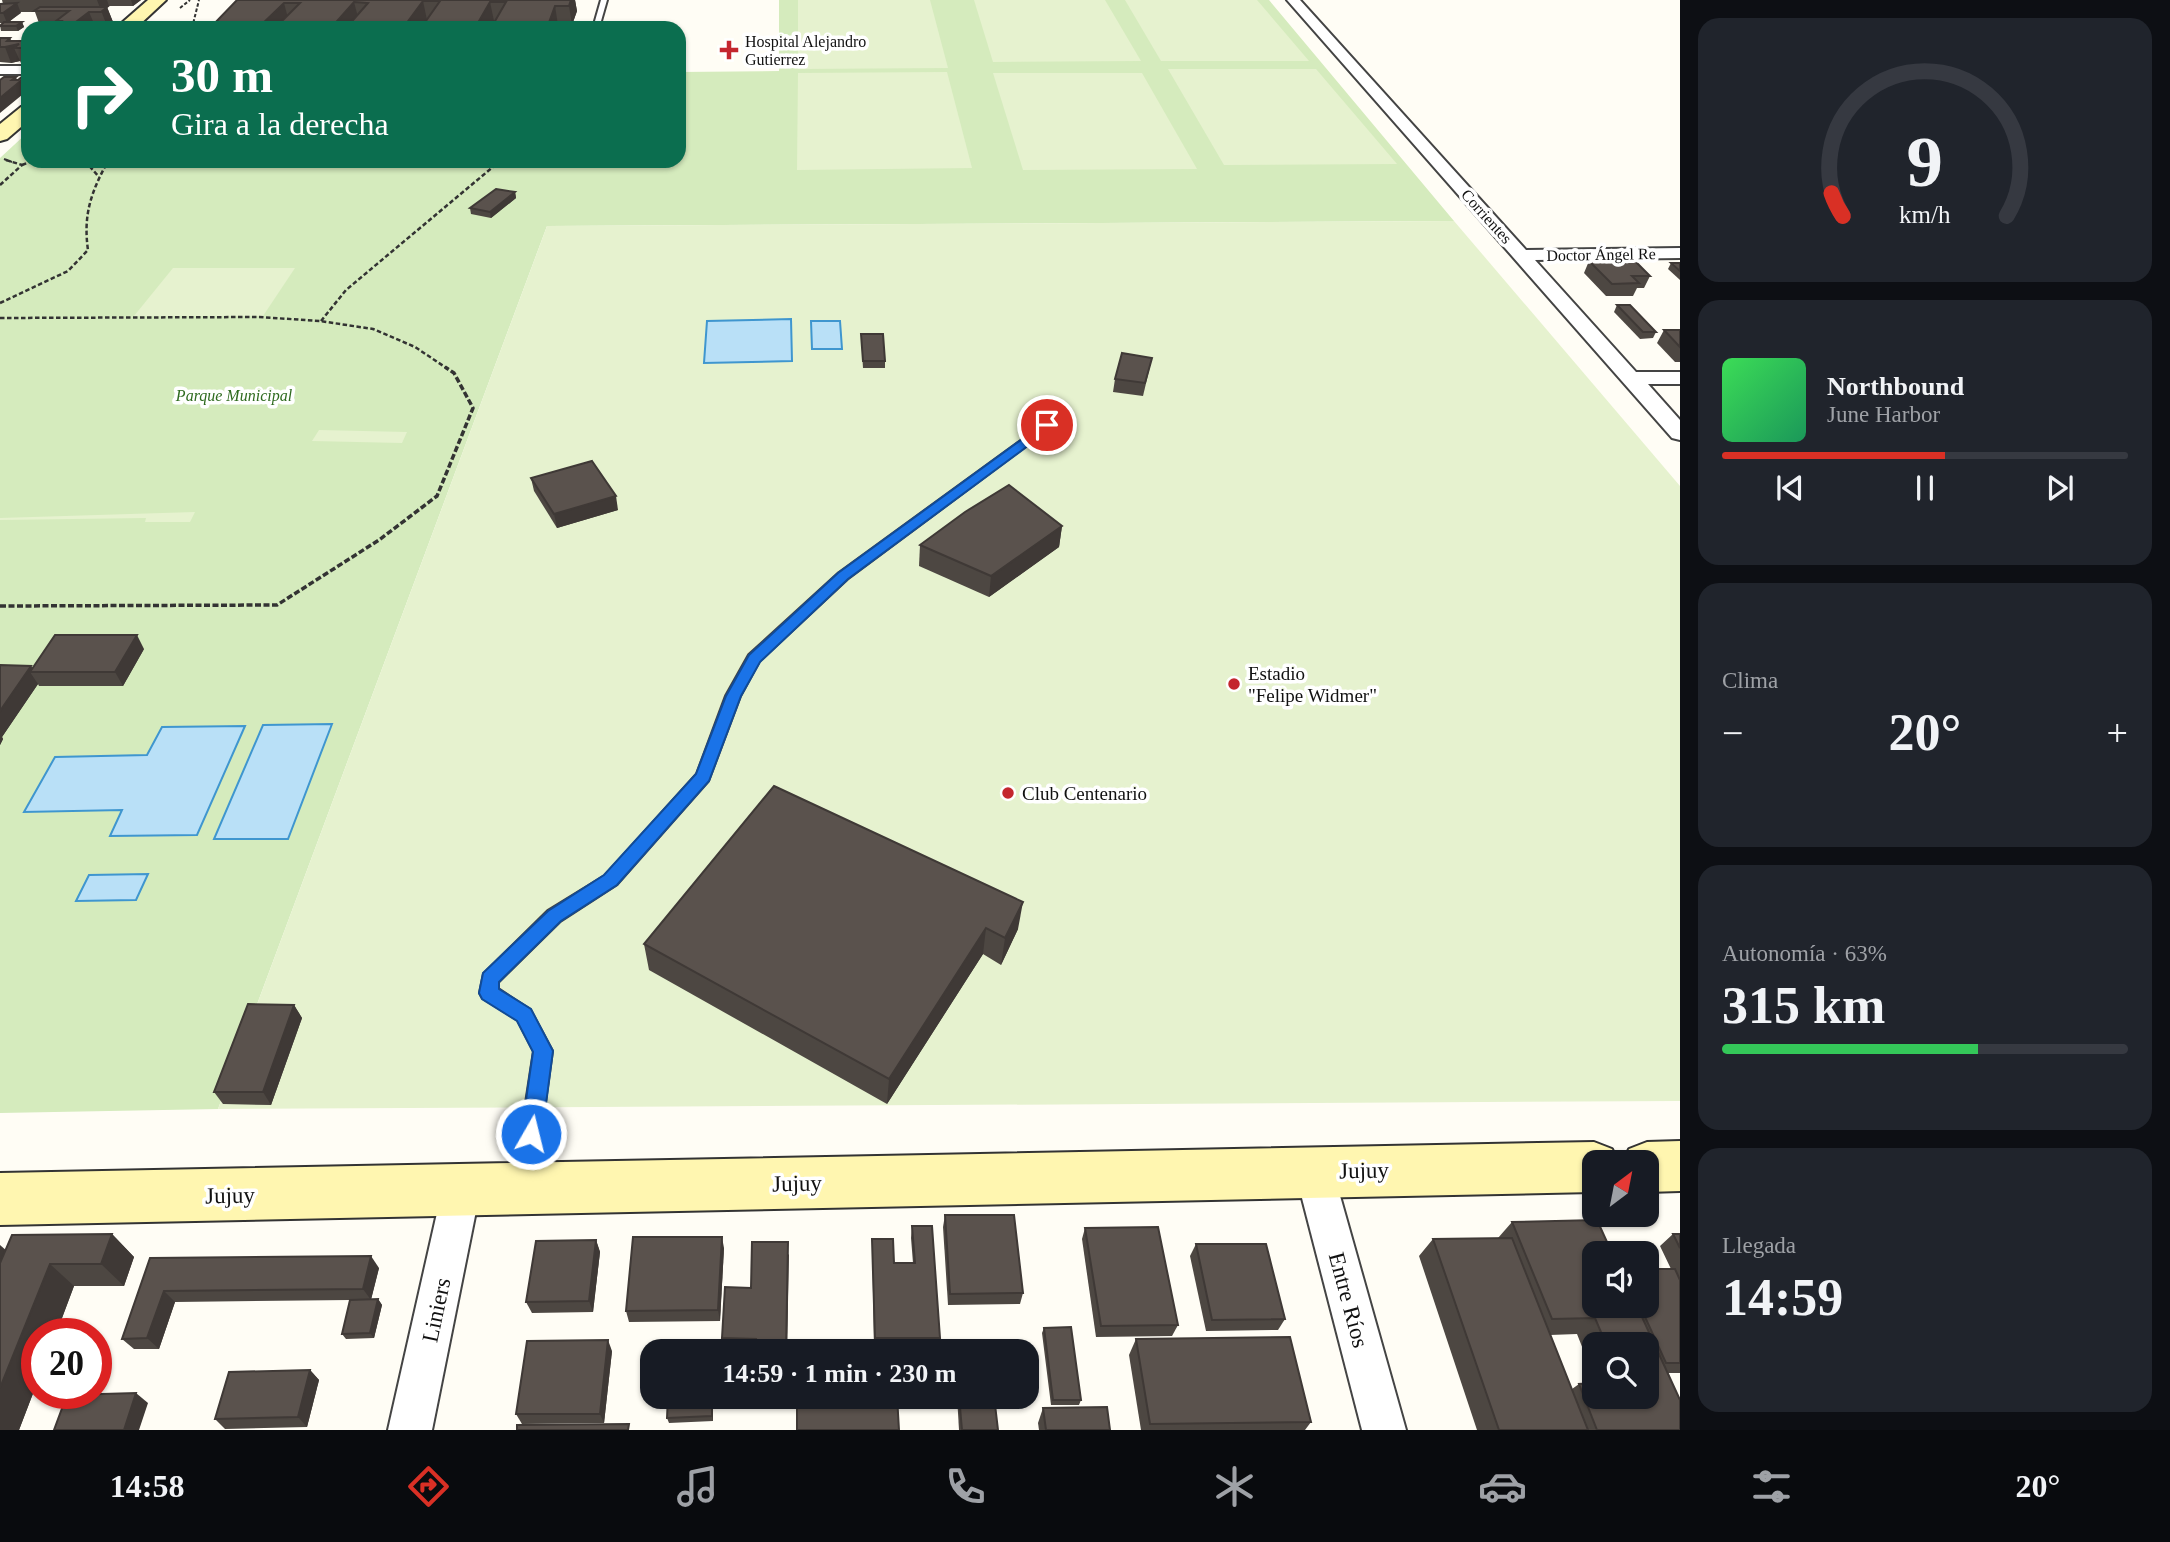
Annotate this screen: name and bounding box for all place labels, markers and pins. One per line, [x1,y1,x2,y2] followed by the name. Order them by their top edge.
[745,33,866,68] place label: Hospital Alejandro Gutierrez
[719,40,739,60] marker: Hospital Alejandro Gutierrez
[1017,395,1077,455] pin
[1248,663,1377,706] place label: Estadio "Felipe Widmer"
[1226,676,1242,692] marker: Estadio "Felipe Widmer"
[1022,783,1147,804] place label: Club Centenario
[1000,785,1016,801] marker: Club Centenario

